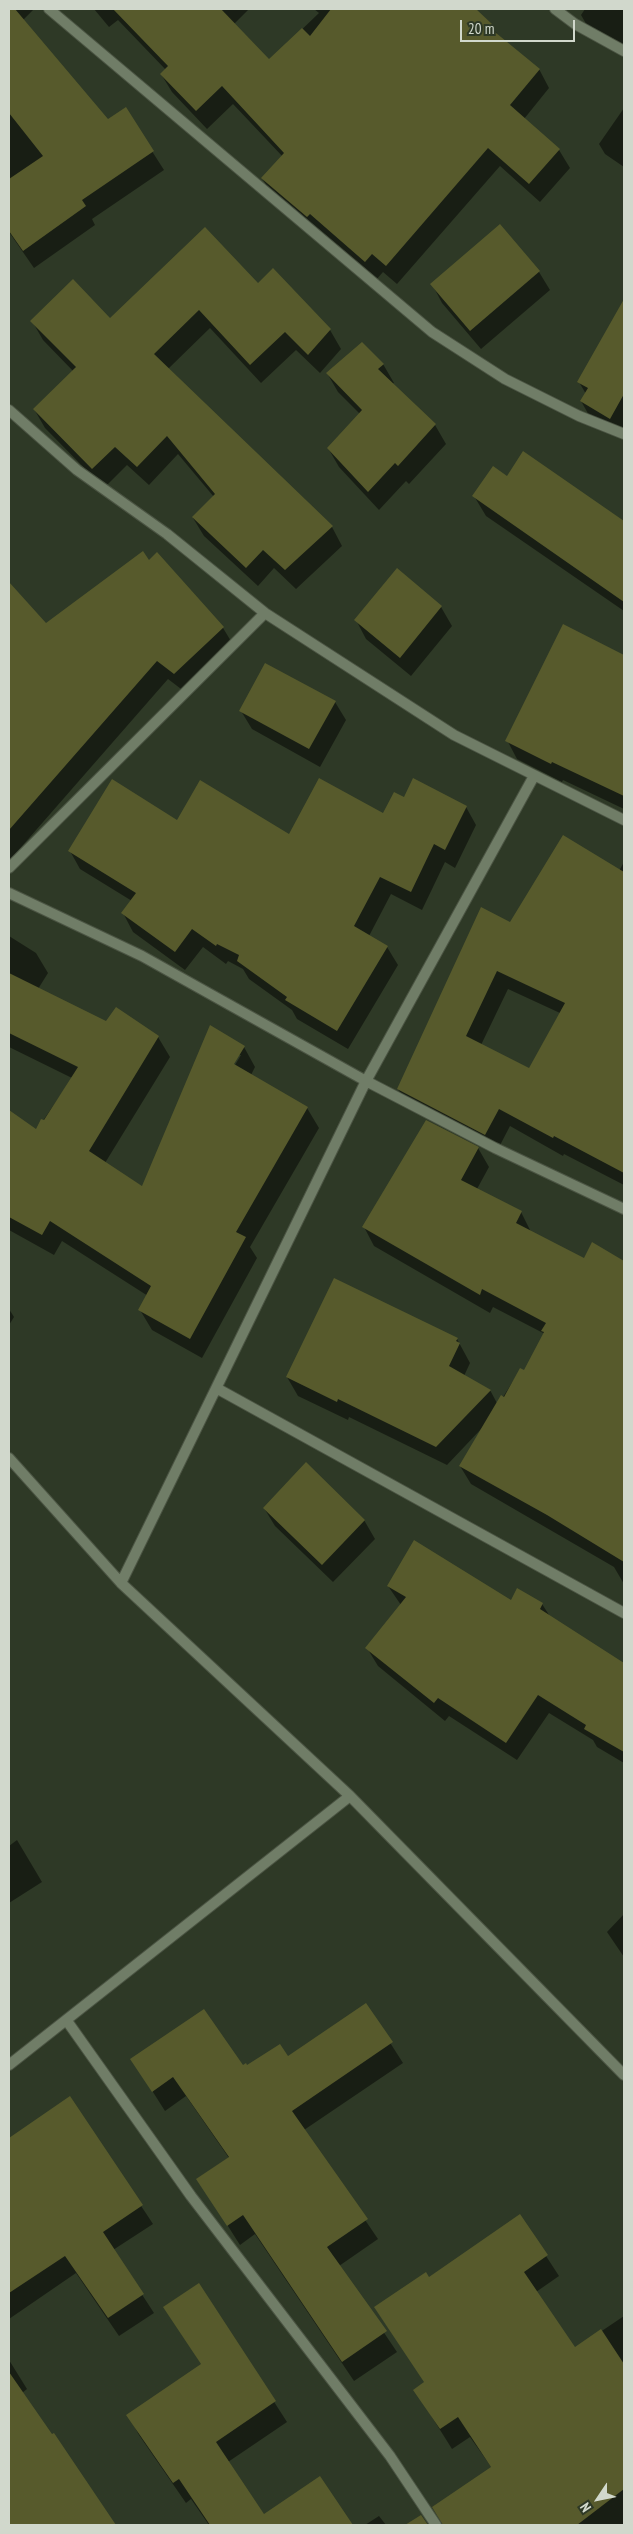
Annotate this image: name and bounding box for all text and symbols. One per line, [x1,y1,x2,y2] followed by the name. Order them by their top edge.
[463,10,578,42] scale bar
[468,19,494,38] text: 20 m
[573,2474,623,2524] north arrow
[576,2499,595,2516] text: N

